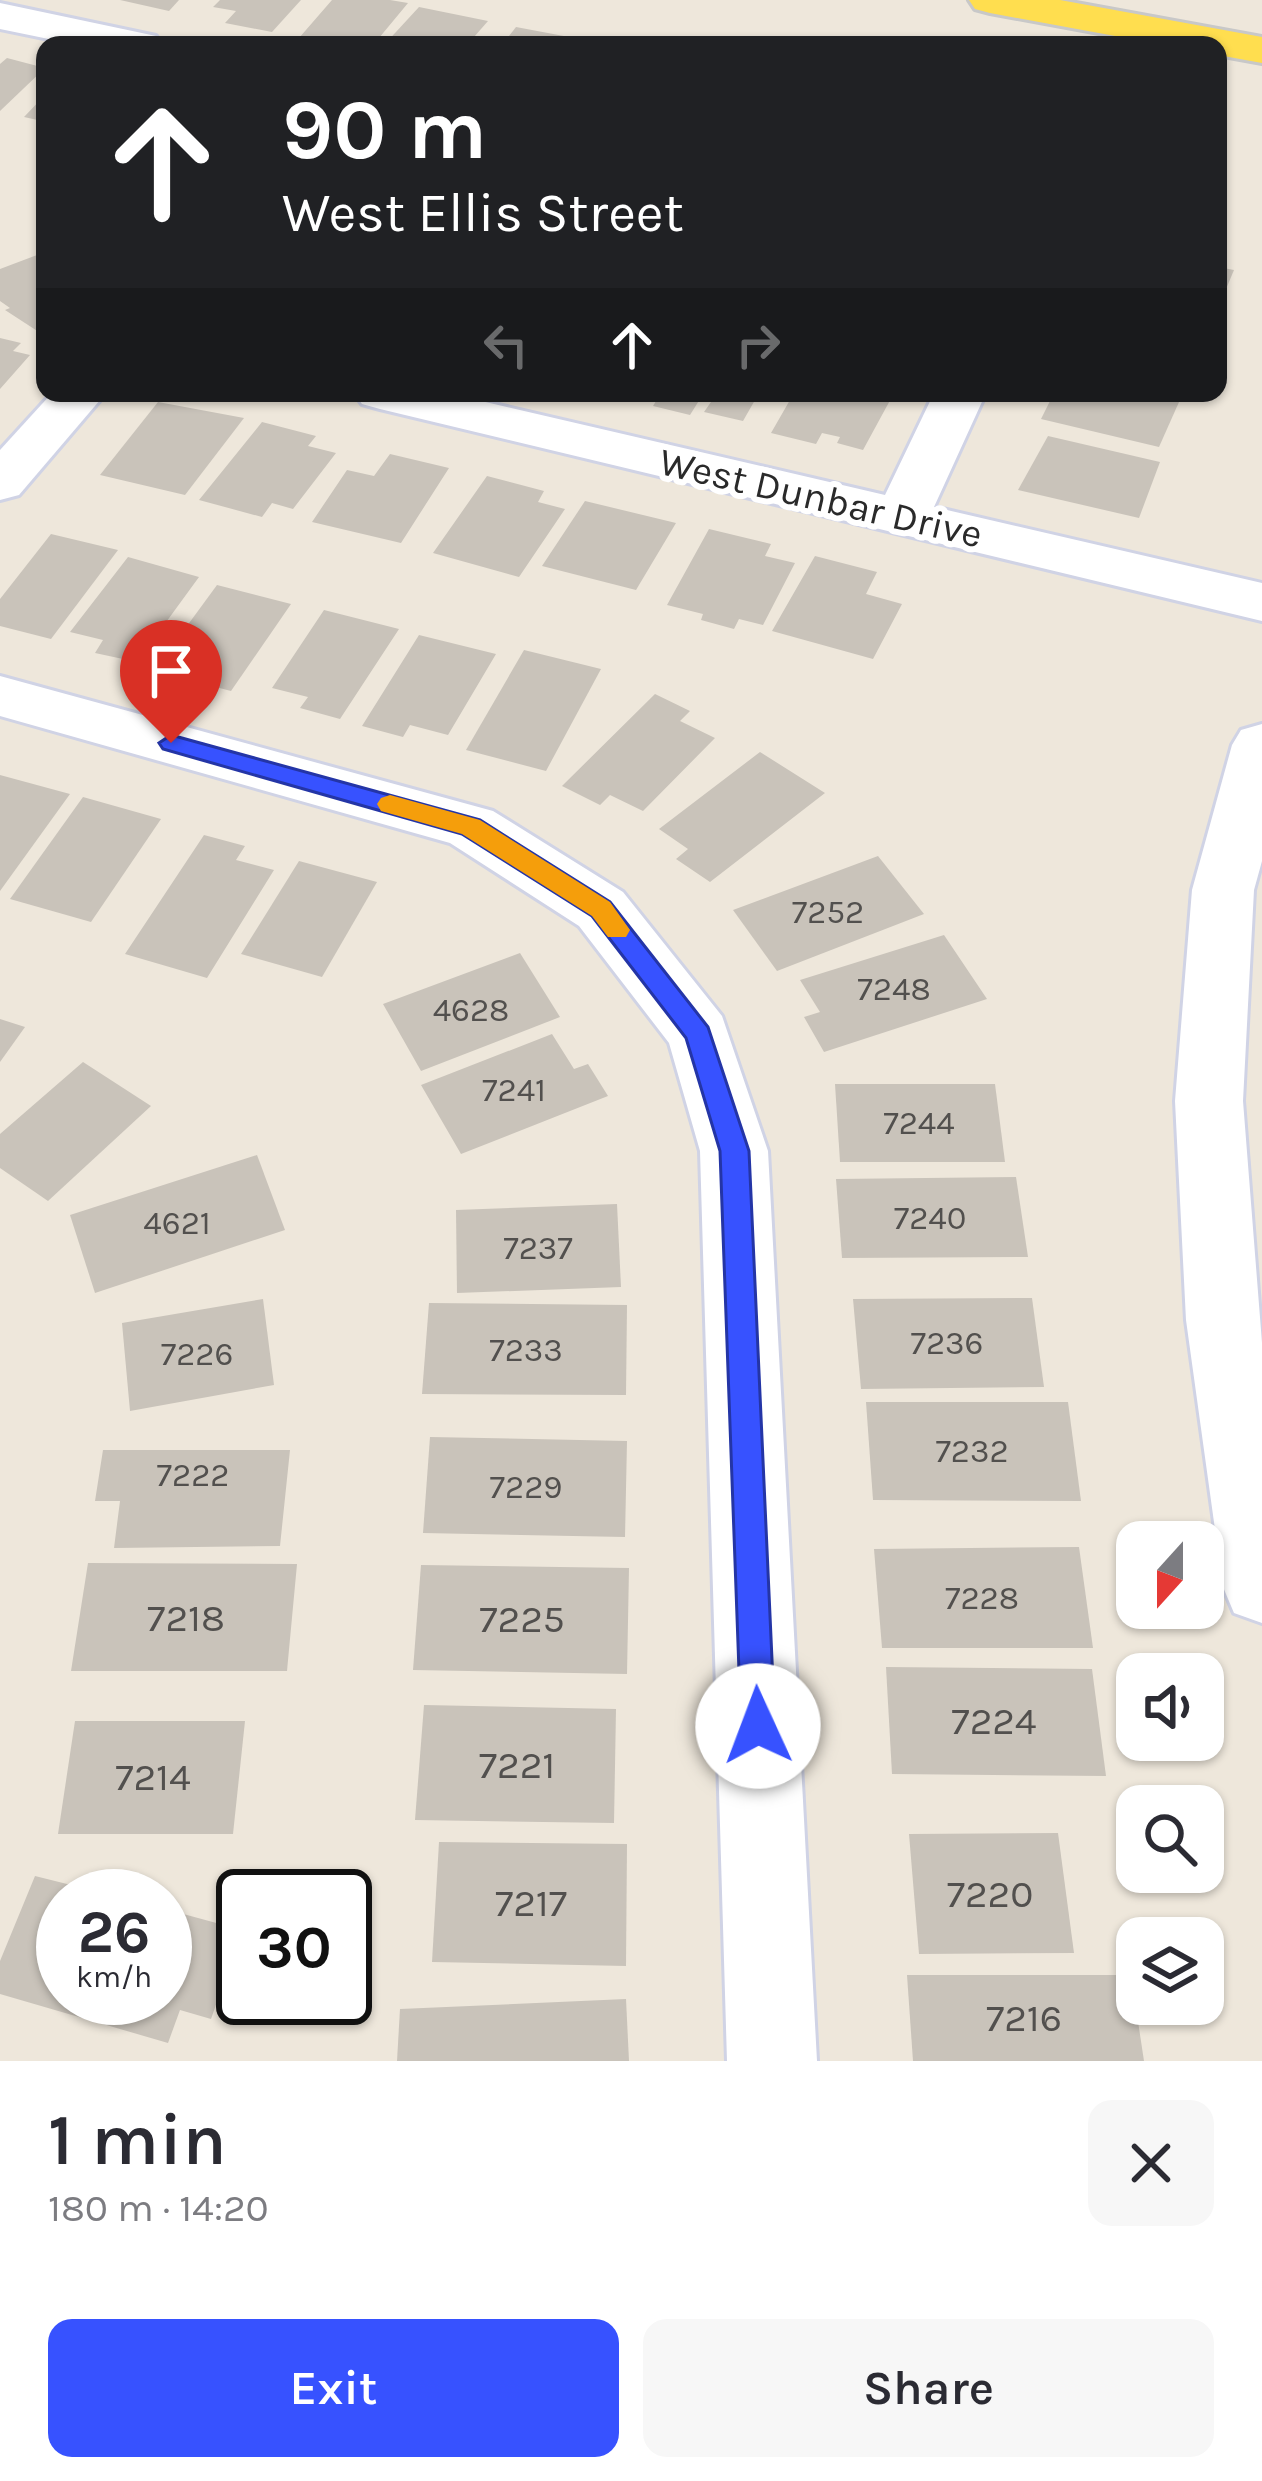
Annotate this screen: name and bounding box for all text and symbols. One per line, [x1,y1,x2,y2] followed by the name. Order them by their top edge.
[282,81,487,179] text: 90 m
[84,84,240,240] icon: ahead
[282,181,684,245] text: West Ellis Street
[473,312,539,378] icon: left
[599,312,665,378] icon: ahead
[725,312,791,378] icon: right
[655,438,987,558] street label: West Dunbar Drive
[120,620,222,743] pin
[138,638,204,704] icon: arrive
[792,893,864,931] house number: 7252
[857,970,931,1008] house number: 7248
[433,991,509,1029] house number: 4628
[482,1071,546,1109] house number: 7241
[883,1104,955,1142] house number: 7244
[894,1199,966,1237] house number: 7240
[143,1204,211,1242] house number: 4621
[503,1229,573,1267] house number: 7237
[911,1324,984,1362] house number: 7236
[489,1331,563,1369] house number: 7233
[161,1335,233,1373] house number: 7226
[935,1432,1009,1470] house number: 7232
[157,1456,229,1494] house number: 7222
[490,1468,562,1506] house number: 7229
[1116,1521,1224,1629] north arrow
[1116,1521,1224,2025] map controls
[945,1579,1019,1617] house number: 7228
[147,1595,225,1641] house number: 7218
[479,1596,565,1642] house number: 7225
[1116,1653,1224,1761] button: sound
[695,1663,821,1789] position arrow
[951,1698,1037,1744] house number: 7224
[479,1742,555,1788] house number: 7221
[115,1754,191,1800] house number: 7214
[1116,1785,1224,1893] button: search
[216,1869,372,2025] speed limit sign: 30
[947,1871,1033,1917] house number: 7220
[495,1880,567,1926] house number: 7217
[78,1897,150,1967] text: 26
[1116,1917,1224,2025] button: layers
[76,1959,152,1995] text: km/h
[986,1995,1062,2041] house number: 7216
[48,2098,227,2182] text: 1 min
[1088,2100,1214,2226] button: close
[48,2185,269,2231] text: 180 m · 14:20
[48,2319,619,2457] button: Exit
[643,2319,1214,2457] button: Share

